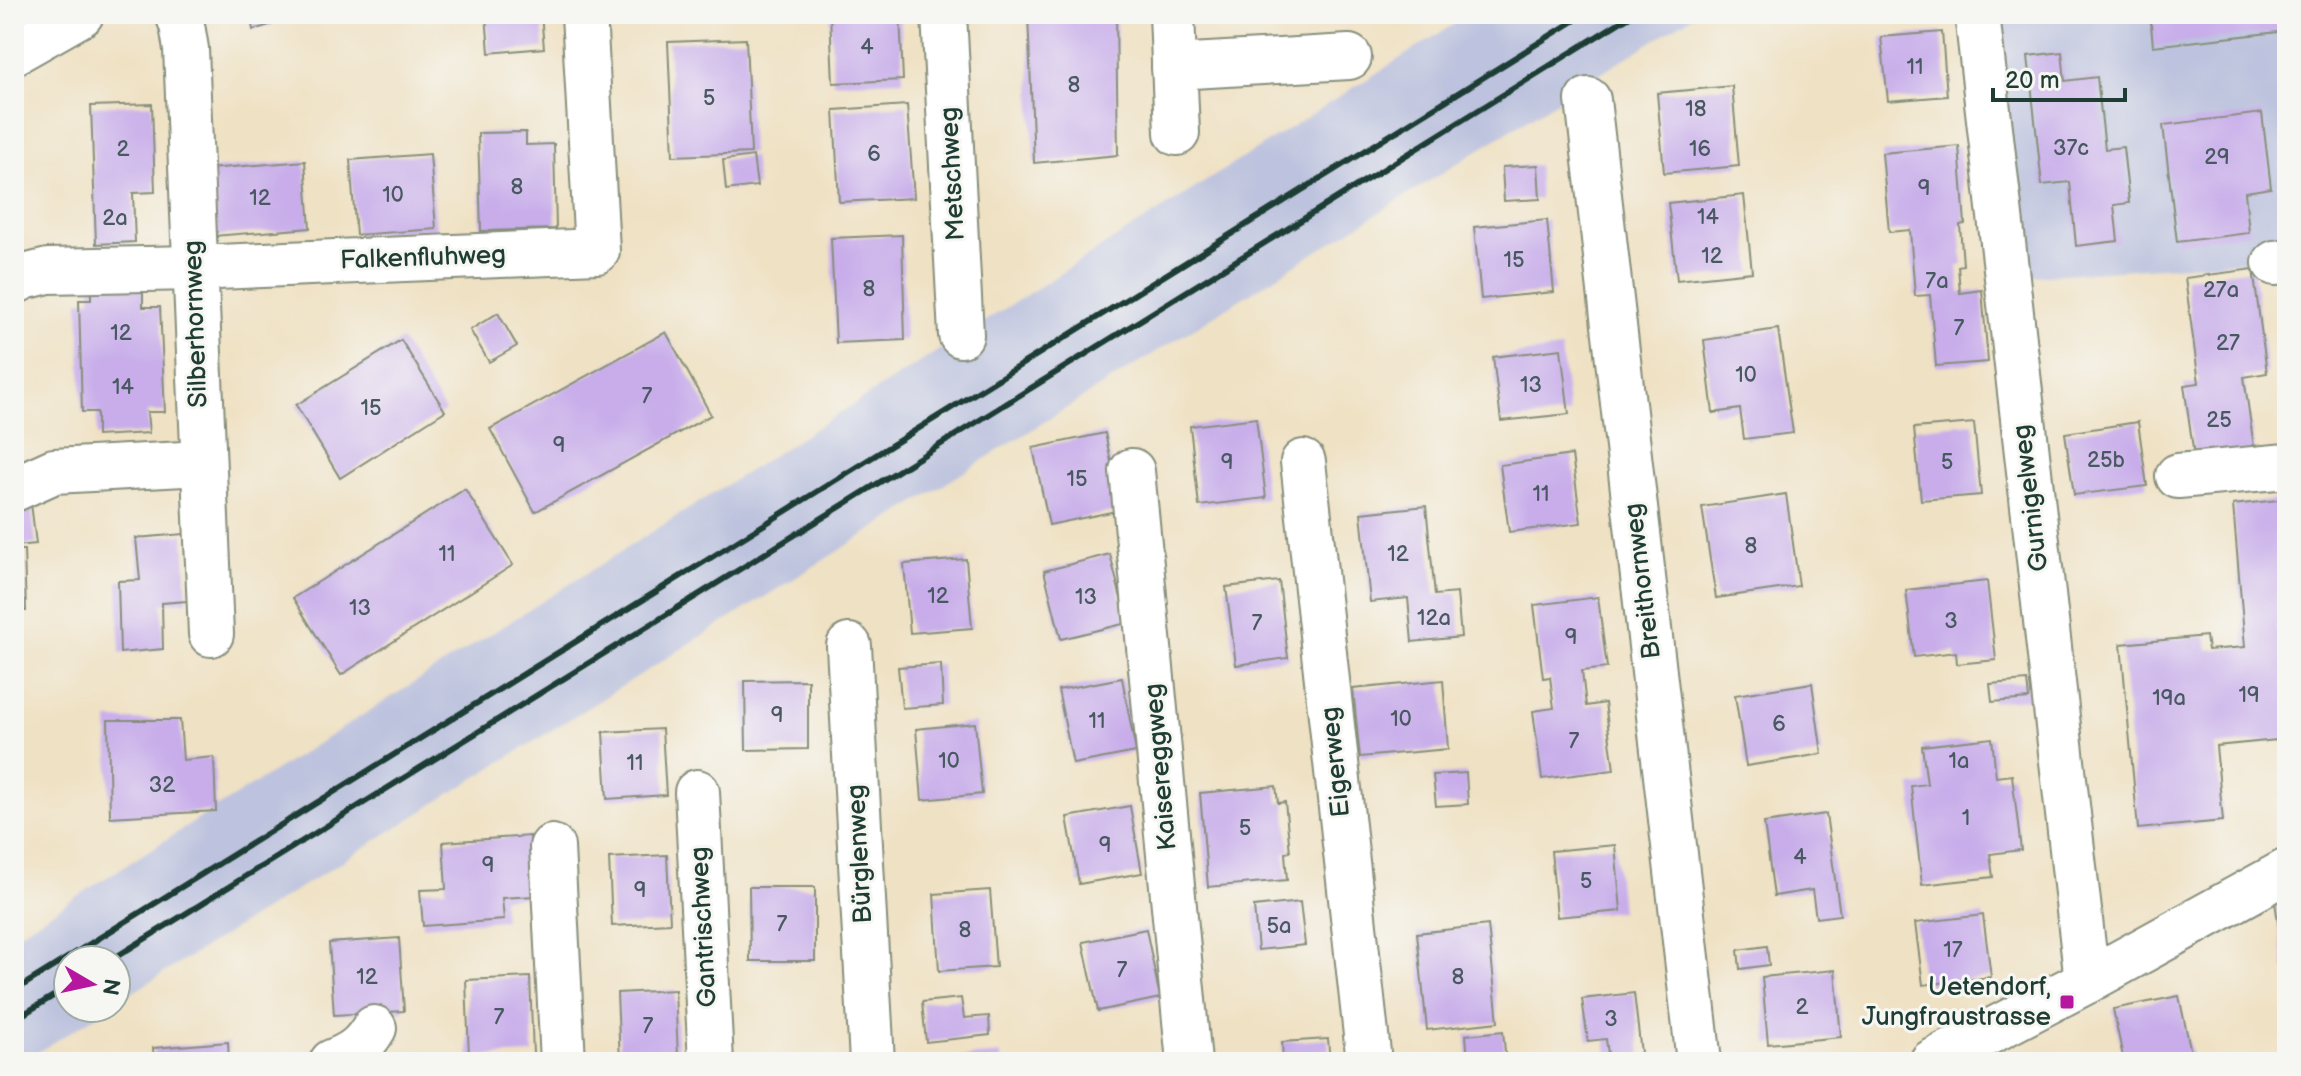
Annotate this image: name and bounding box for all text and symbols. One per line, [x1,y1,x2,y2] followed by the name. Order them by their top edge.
[860,34,874,61] house number: 4
[1993,52,2125,102] scale bar
[1906,54,1924,81] house number: 11
[2005,66,2060,95] text: 20 m
[1068,72,1080,99] house number: 8
[703,85,715,112] house number: 5
[1685,96,1707,123] house number: 18
[934,106,972,242] street label: Metschweg
[2053,135,2089,162] house number: 37c
[117,136,130,163] house number: 2
[1689,136,1711,163] house number: 16
[867,141,881,168] house number: 6
[2204,144,2230,171] house number: 29
[511,174,523,201] house number: 8
[1918,175,1930,202] house number: 9
[382,182,404,209] house number: 10
[249,185,271,212] house number: 12
[1697,204,1720,231] house number: 14
[102,205,128,232] house number: 2a
[178,240,214,408] street label: Silberhornweg
[339,240,507,276] street label: Falkenfluhweg
[1701,243,1723,270] house number: 12
[1503,247,1525,274] house number: 15
[1925,268,1949,295] house number: 7a
[863,276,875,303] house number: 8
[2203,277,2239,304] house number: 27a
[1954,315,1965,342] house number: 7
[110,320,132,347] house number: 12
[2216,330,2240,357] house number: 27
[1735,362,1757,389] house number: 10
[1520,372,1542,399] house number: 13
[112,374,135,401] house number: 14
[642,383,653,410] house number: 7
[360,395,382,422] house number: 15
[2206,407,2232,434] house number: 25
[2007,423,2055,573] street label: Gurnigelweg
[553,432,565,459] house number: 9
[2087,447,2125,474] house number: 25b
[1221,449,1233,476] house number: 9
[1941,449,1953,476] house number: 5
[1066,466,1088,493] house number: 15
[1532,481,1550,508] house number: 11
[1618,501,1668,661] street label: Breithornweg
[1745,533,1757,560] house number: 8
[438,541,456,568] house number: 11
[1387,541,1409,568] house number: 12
[927,583,949,610] house number: 12
[1075,584,1097,611] house number: 13
[349,595,371,622] house number: 13
[1417,605,1451,632] house number: 12a
[1944,608,1958,635] house number: 3
[1252,610,1263,637] house number: 7
[1565,624,1577,651] house number: 9
[1138,682,1184,852] street label: Kaisereggweg
[2238,682,2260,709] house number: 19
[2152,685,2186,712] house number: 19a
[771,702,783,729] house number: 9
[1315,705,1357,819] street label: Eigerweg
[1390,706,1412,733] house number: 10
[1088,708,1106,735] house number: 11
[1772,711,1786,738] house number: 6
[1569,728,1580,755] house number: 7
[938,748,960,775] house number: 10
[1949,748,1969,775] house number: 1a
[626,750,644,777] house number: 11
[149,772,175,799] house number: 32
[841,784,879,924] street label: Bürglenweg
[1962,805,1970,832] house number: 1
[1239,815,1251,842] house number: 5
[1099,832,1111,859] house number: 9
[1793,844,1807,871] house number: 4
[684,846,724,1008] street label: Gantrischweg
[482,852,494,879] house number: 9
[1580,868,1592,895] house number: 5
[634,877,646,904] house number: 9
[777,911,788,938] house number: 7
[1266,913,1292,940] house number: 5a
[959,917,971,944] house number: 8
[1943,937,1963,964] house number: 17
[52,944,132,1024] north arrow
[1117,957,1128,984] house number: 7
[356,964,378,991] house number: 12
[1452,964,1464,991] house number: 8
[1862,972,2051,1033] place label: Uetendorf, Jungfraustrasse
[96,977,125,997] text: N
[2058,993,2076,1011] marker: Uetendorf, Jungfraustrasse
[1796,994,1809,1021] house number: 2
[494,1004,505,1031] house number: 7
[1604,1006,1618,1033] house number: 3
[643,1013,654,1040] house number: 7

